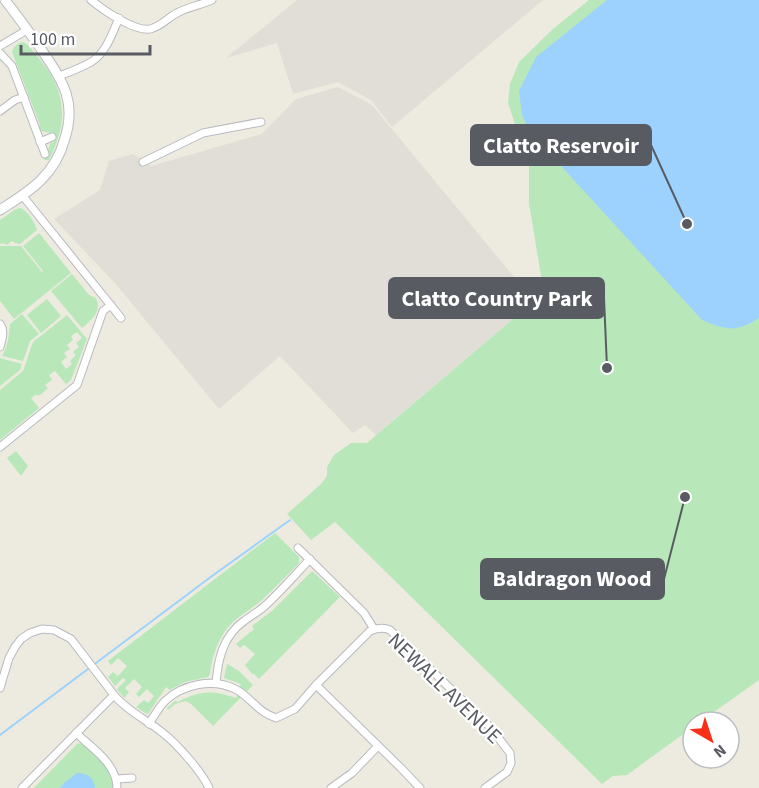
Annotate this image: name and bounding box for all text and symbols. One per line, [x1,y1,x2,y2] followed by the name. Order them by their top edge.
[21,18,150,56] scale bar
[30,27,75,52] text: 100 m
[471,125,651,165] callout: Clatto Reservoir
[483,130,639,162] text: Clatto Reservoir
[389,278,604,318] callout: Clatto Country Park
[402,283,592,315] text: Clatto Country Park
[481,559,664,599] callout: Baldragon Wood
[493,563,651,595] text: Baldragon Wood
[381,626,509,750] street label: NEWALL AVENUE
[681,710,741,770] north arrow
[709,739,731,763] text: N

